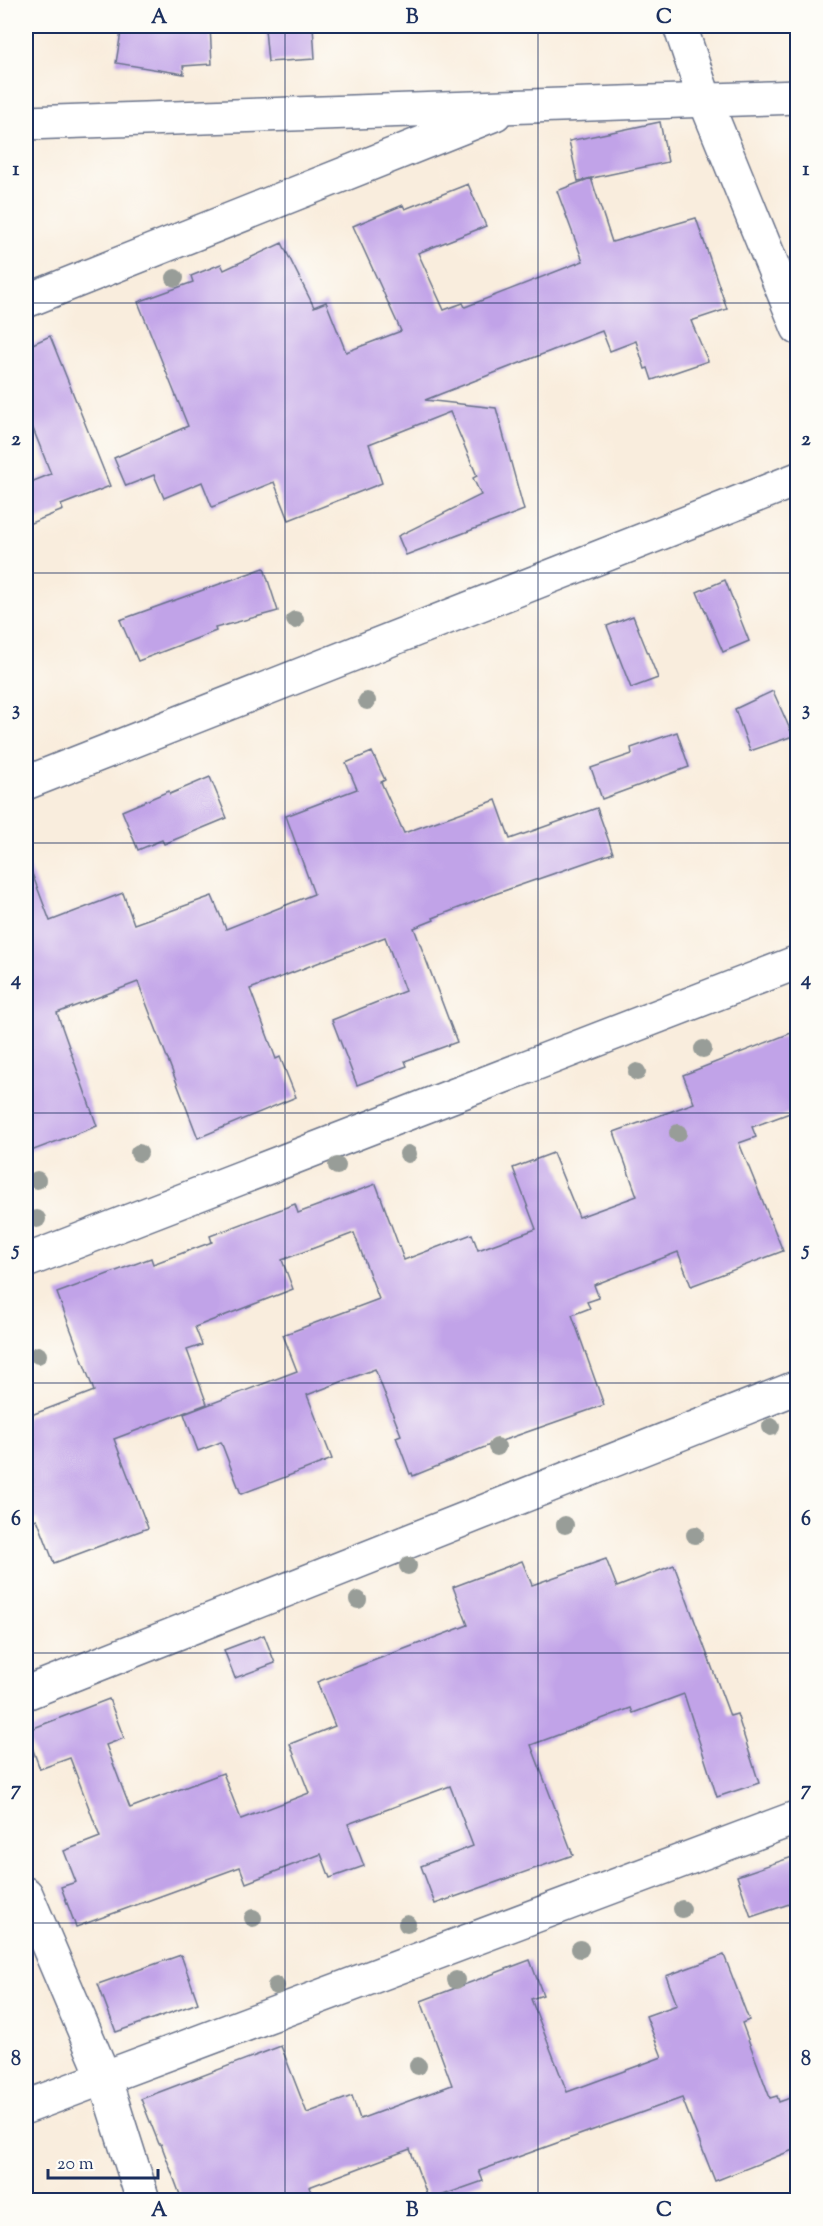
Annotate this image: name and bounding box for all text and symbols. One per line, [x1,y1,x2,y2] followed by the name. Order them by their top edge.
[151,4,168,33] text: A
[406,4,419,33] text: B
[656,4,672,33] text: C
[13,156,20,185] text: 1
[803,156,810,185] text: 1
[11,426,21,455] text: 2
[801,426,811,455] text: 2
[12,696,20,725] text: 3
[802,696,810,725] text: 3
[10,966,21,995] text: 4
[800,966,811,995] text: 4
[11,1236,20,1265] text: 5
[801,1236,810,1265] text: 5
[11,1506,21,1535] text: 6
[801,1506,811,1535] text: 6
[11,1776,22,1805] text: 7
[801,1776,812,1805] text: 7
[11,2046,21,2075] text: 8
[801,2046,811,2075] text: 8
[48,2142,158,2180] scale bar
[57,2152,94,2178] text: 20 m
[151,2197,168,2226] text: A
[406,2197,419,2226] text: B
[656,2197,672,2226] text: C

